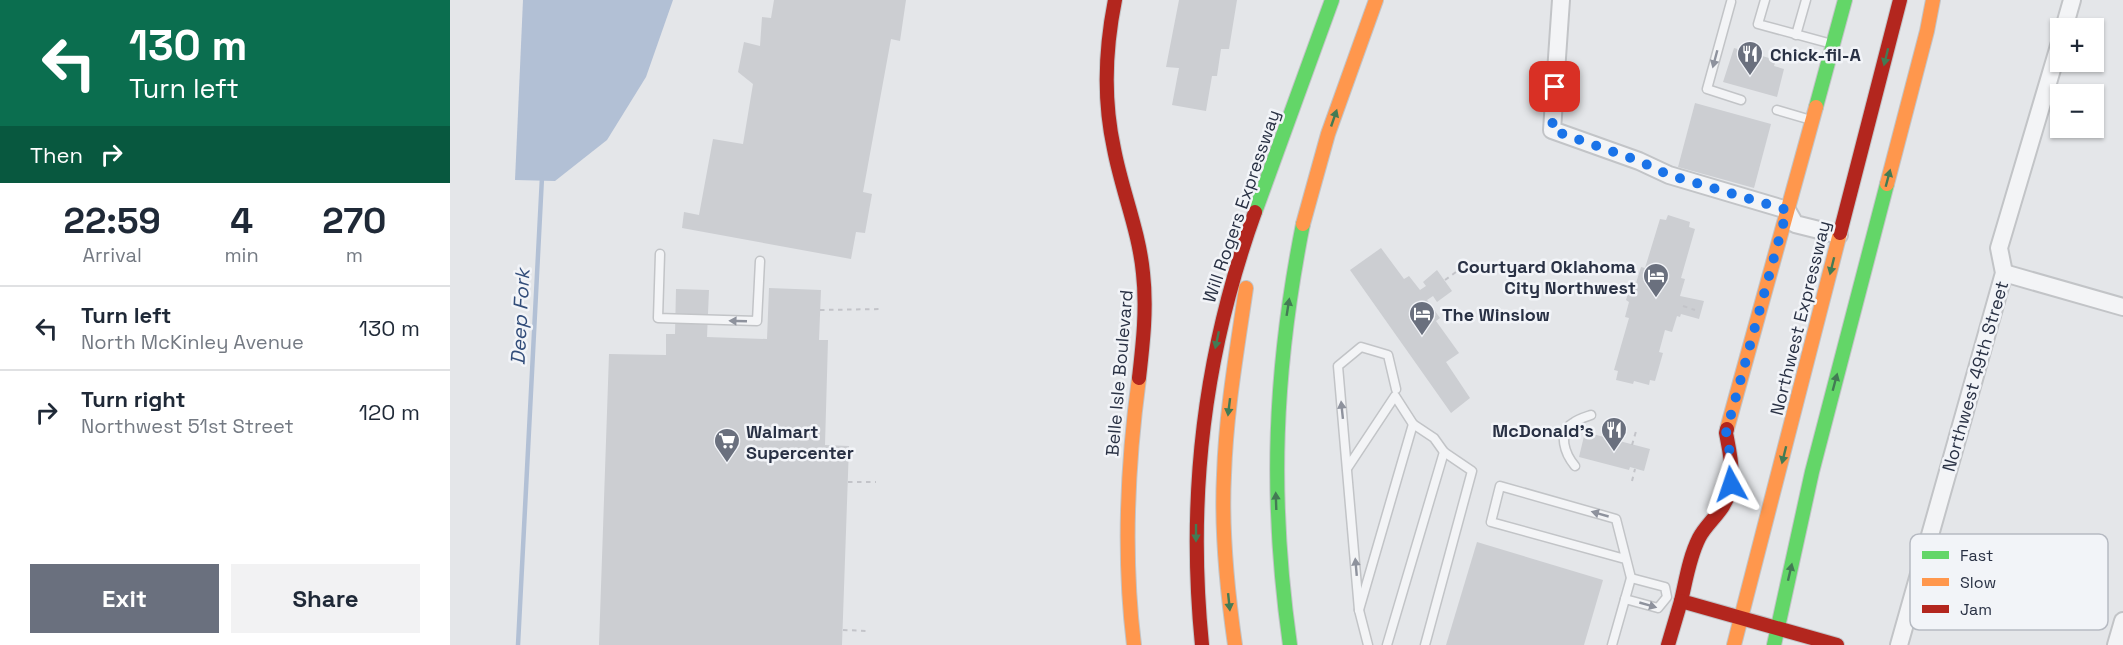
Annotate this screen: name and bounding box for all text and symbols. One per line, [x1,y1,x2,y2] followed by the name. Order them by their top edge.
[2050,18,2104,138] map controls
[2050,18,2104,72] button: +
[129,19,247,72] text: 130 m
[30,24,108,102] icon: left
[1735,39,1765,77] restaurant icon: Chick-fil-A
[1770,43,1861,66] place label: Chick-fil-A
[1880,47,1890,66] one-way arrow
[1710,50,1719,68] one-way arrow
[1529,61,1580,112] pin
[1538,70,1571,103] icon: arrive
[129,71,239,106] text: Turn left
[2050,84,2104,138] button: −
[1197,106,1285,306] street label: Will Rogers Expressway
[1330,109,1340,127] one-way arrow
[95,138,128,171] icon: right
[30,141,83,169] text: Then
[1884,168,1894,187] one-way arrow
[64,198,161,244] text: 22:59
[230,198,253,244] text: 4
[322,198,386,244] text: 270
[1765,218,1835,418] street label: Northwest Expressway
[82,242,142,268] text: Arrival
[224,242,259,268] text: min
[346,242,363,268] text: m
[1457,255,1637,299] place label: Courtyard Oklahoma City Northwest
[1826,257,1836,275] one-way arrow
[1641,261,1671,299] hotel icon: Courtyard Oklahoma City Northwest
[504,266,536,366] water label: Deep Fork
[1937,278,2013,474] street label: Northwest 49th Street
[1100,289,1138,457] street label: Belle Isle Boulevard
[1284,297,1293,316] one-way arrow
[1407,299,1437,337] hotel icon: The Winslow
[81,301,171,329] text: Turn left
[1442,303,1550,326] place label: The Winslow
[30,312,63,345] icon: left
[359,314,420,342] text: 130 m
[728,316,747,325] one-way arrow
[81,329,304,355] text: North McKinley Avenue
[1212,330,1221,349] one-way arrow
[1831,373,1841,392] one-way arrow
[81,385,186,413] text: Turn right
[30,396,63,429] icon: right
[1225,397,1234,416] one-way arrow
[359,398,420,426] text: 120 m
[1337,400,1347,419] one-way arrow
[81,413,294,439] text: Northwest 51st Street
[1599,415,1629,453] restaurant icon: McDonald's
[1492,419,1594,442] place label: McDonald's
[746,420,854,464] place label: Walmart Supercenter
[712,426,742,464] supermarket icon: Walmart Supercenter
[1778,446,1788,464] one-way arrow
[1699,452,1763,516] position arrow
[1271,492,1280,511] one-way arrow
[1590,509,1608,518] one-way arrow
[1191,523,1201,542] one-way arrow
[1910,534,2108,630] legend
[1960,545,1993,566] text: Fast
[1351,557,1360,576] one-way arrow
[1785,563,1795,581] one-way arrow
[30,564,219,633] button: Exit
[231,564,420,633] button: Share
[1960,572,1996,593] text: Slow
[1224,593,1234,612] one-way arrow
[1960,599,1992,620] text: Jam
[1639,601,1657,611] one-way arrow

